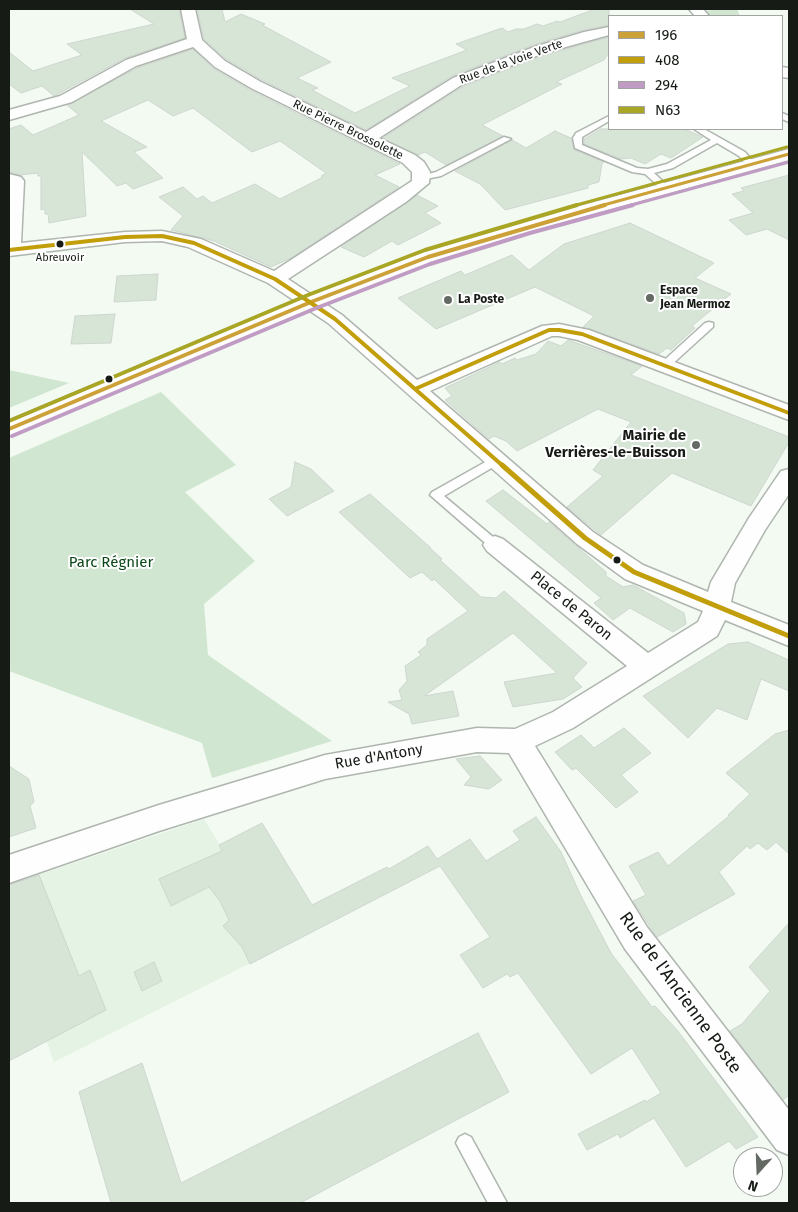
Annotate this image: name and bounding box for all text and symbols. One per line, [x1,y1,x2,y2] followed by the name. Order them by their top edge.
[608,15,783,130] legend
[655,26,677,44] text: 196
[457,37,565,87] street label: Rue de la Voie Verte
[655,51,680,69] text: 408
[655,76,678,94] text: 294
[290,97,406,163] street label: Rue Pierre Brossolette
[655,101,681,119] text: N63
[55,239,65,249] marker: Abreuvoir
[36,251,84,265] place label: Abreuvoir
[660,284,730,312] place label: Espace Jean Mermoz
[644,292,656,304] marker: Espace Jean Mermoz
[458,293,504,307] place label: La Poste
[442,294,454,306] marker: La Poste
[104,374,114,384] unlabelled marker
[545,427,686,462] place label: Mairie de Verrières-le-Buisson
[690,439,702,451] marker: Mairie de Verrières-le-Buisson
[69,554,153,572] park label: Parc Régnier
[612,555,622,565] unlabelled marker
[526,568,616,644] street label: Place de Paron
[334,740,424,774] street label: Rue d'Antony
[614,908,746,1078] street label: Rue de l'Ancienne Poste
[733,1147,783,1197] north arrow
[746,1176,760,1195] text: N

